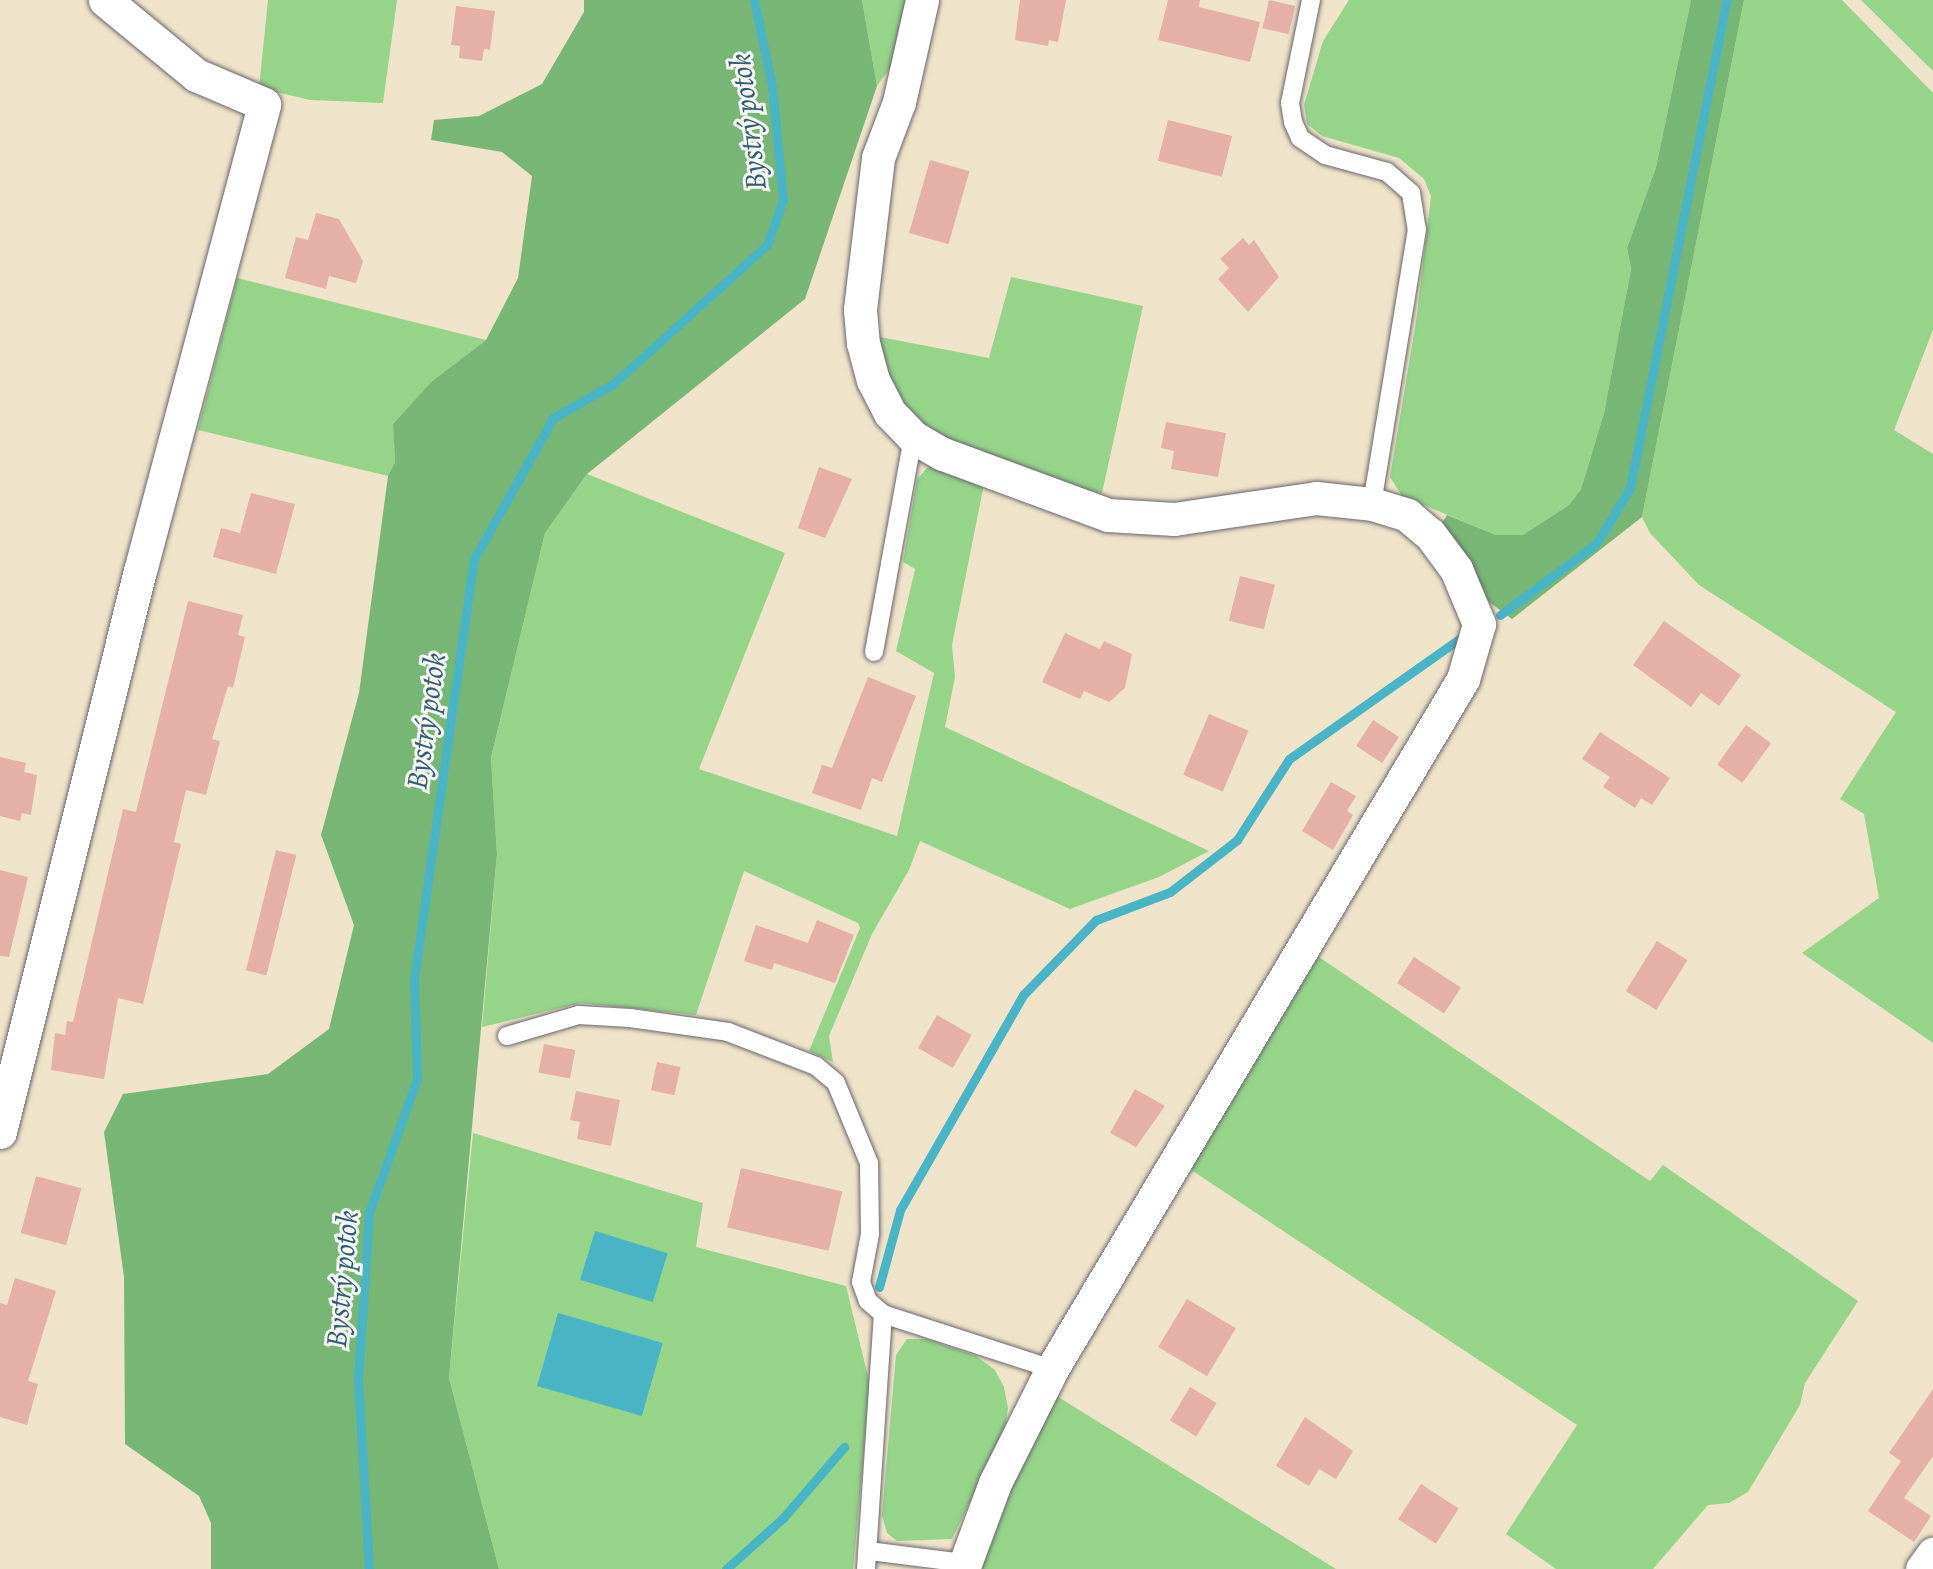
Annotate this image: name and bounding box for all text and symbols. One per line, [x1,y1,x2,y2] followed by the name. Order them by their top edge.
[722,51,774,193] water label: Bystrý potok
[399,650,453,792] water label: Bystrý potok
[318,1209,366,1349] water label: Bystrý potok

